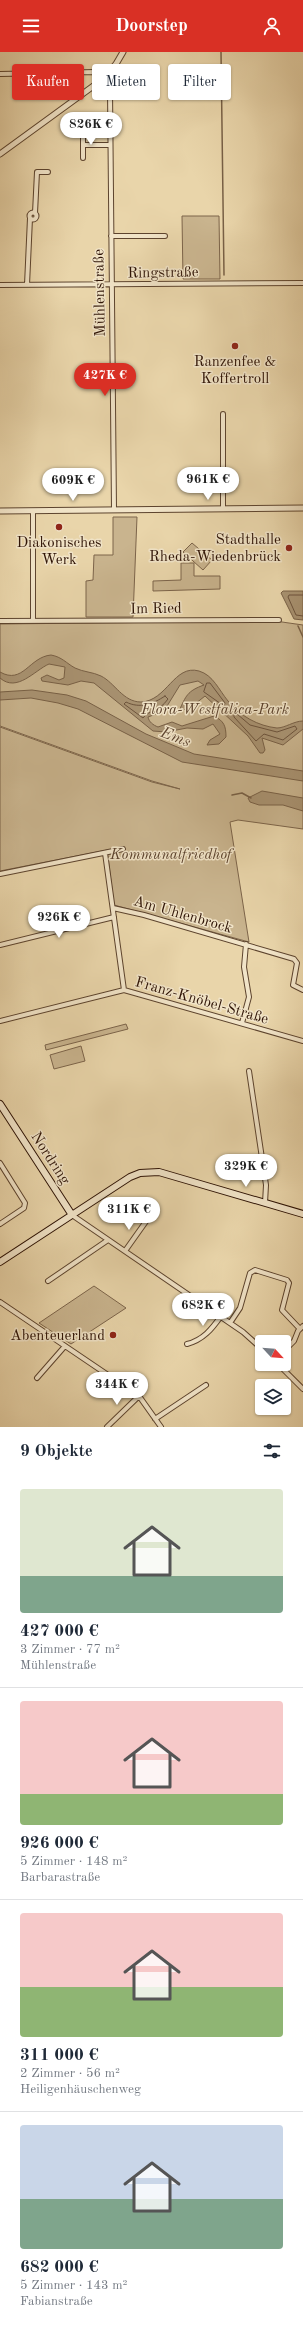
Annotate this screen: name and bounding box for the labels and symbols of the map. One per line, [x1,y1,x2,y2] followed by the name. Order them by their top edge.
[58,112,124,146] pin: 826K €
[92,249,109,337] street label: Mühlenstraße
[127,265,199,282] street label: Ringstraße
[230,341,240,351] marker: Ranzenfee & Koffertroll
[194,355,276,387] place label: Ranzenfee & Koffertroll
[72,363,138,397] pin: 427K €
[175,467,241,501] pin: 961K €
[40,468,106,502] pin: 609K €
[54,522,64,532] marker: Diakonisches Werk
[149,533,281,565] place label: Stadthalle Rheda-Wiedenbrück
[16,536,102,568] place label: Diakonisches Werk
[284,543,294,553] marker: Stadthalle Rheda-Wiedenbrück
[130,602,182,617] street label: Im Ried
[140,703,289,718] park label: Flora-Westfalica-Park
[157,725,193,751] water label: Ems
[109,848,234,863] park label: Kommunalfriedhof
[131,894,234,937] street label: Am Uhlenbrock
[26,905,92,939] pin: 926K €
[133,975,270,1028] street label: Franz-Knöbel-Straße
[27,1130,72,1188] street label: Nordring
[213,1154,279,1188] pin: 329K €
[96,1197,162,1231] pin: 311K €
[170,1293,236,1327] pin: 682K €
[10,1329,105,1344] place label: Abenteuerland
[108,1330,118,1340] marker: Abenteuerland
[255,1335,291,1371] north arrow
[84,1372,150,1406] pin: 344K €

